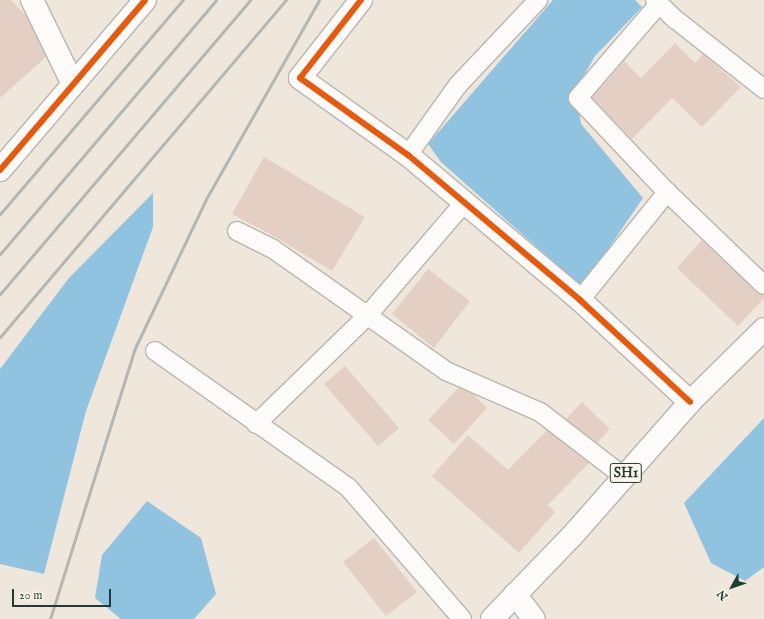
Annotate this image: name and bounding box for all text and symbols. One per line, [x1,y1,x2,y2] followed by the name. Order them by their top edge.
[609,461,643,485] road number: SH1
[712,567,752,607] north arrow
[14,581,113,607] scale bar
[714,587,731,603] text: N
[19,588,42,603] text: 20 m

